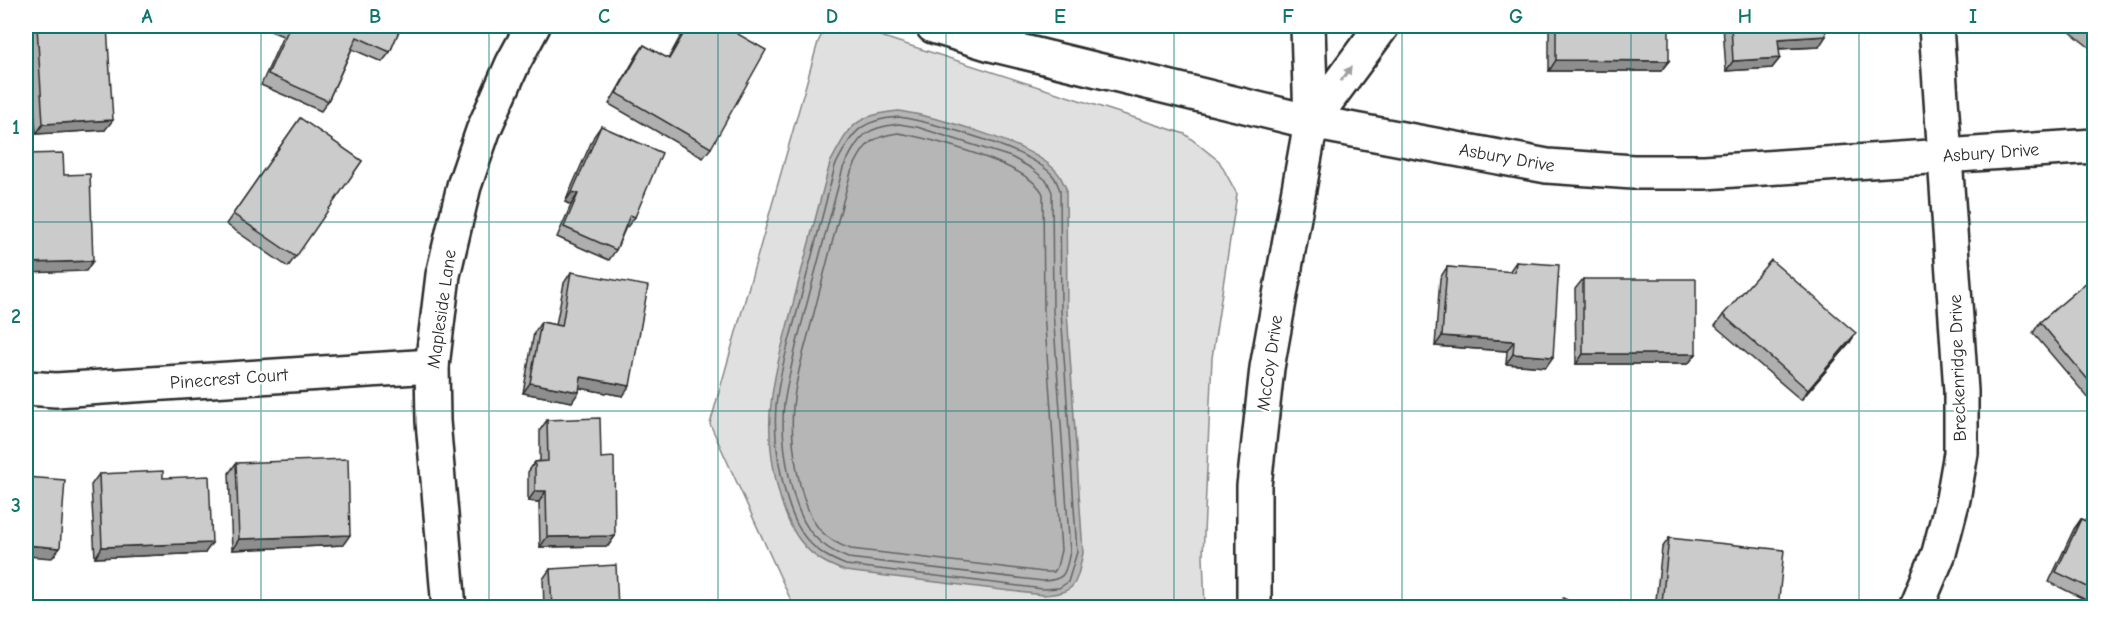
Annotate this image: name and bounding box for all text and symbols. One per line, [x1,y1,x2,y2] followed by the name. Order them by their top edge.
[141,5,153,28] text: A
[369,5,381,28] text: B
[598,5,610,28] text: C
[826,5,838,28] text: D
[1054,5,1066,28] text: E
[1282,5,1294,28] text: F
[1509,5,1523,28] text: G
[1738,5,1752,28] text: H
[1969,5,1977,28] text: I
[1339,67,1351,82] one-way arrow
[12,116,20,139] text: 1
[1458,139,1556,177] street label: Asbury Drive
[1942,139,2040,167] street label: Asbury Drive
[423,248,461,370] street label: Mapleside Lane
[1945,294,1971,442] street label: Breckenridge Drive
[11,305,21,328] text: 2
[1253,313,1287,413] street label: McCoy Drive
[169,364,290,394] street label: Pinecrest Court
[11,494,21,517] text: 3

